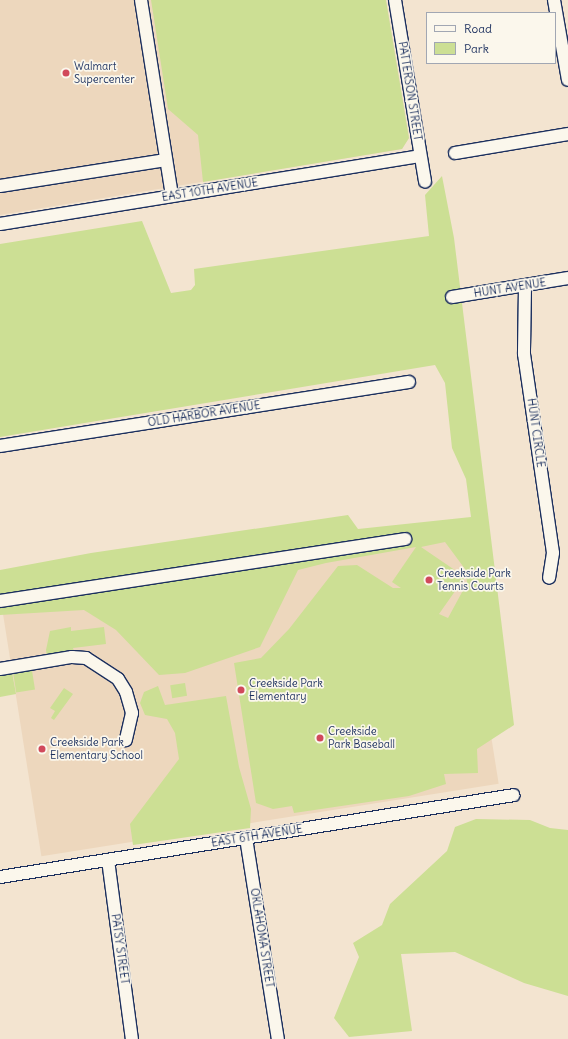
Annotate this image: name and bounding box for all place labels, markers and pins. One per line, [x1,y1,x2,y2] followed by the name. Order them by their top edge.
[74,60,135,86] place label: Walmart Supercenter
[61,68,71,78] marker: Walmart Supercenter
[437,567,511,593] place label: Creekside Park Tennis Courts
[424,575,434,585] marker: Creekside Park Tennis Courts
[249,677,323,703] place label: Creekside Park Elementary
[236,685,246,695] marker: Creekside Park Elementary
[328,725,395,751] place label: Creekside Park Baseball
[315,733,325,743] marker: Creekside Park Baseball
[50,736,143,762] place label: Creekside Park Elementary School
[37,744,47,754] marker: Creekside Park Elementary School

